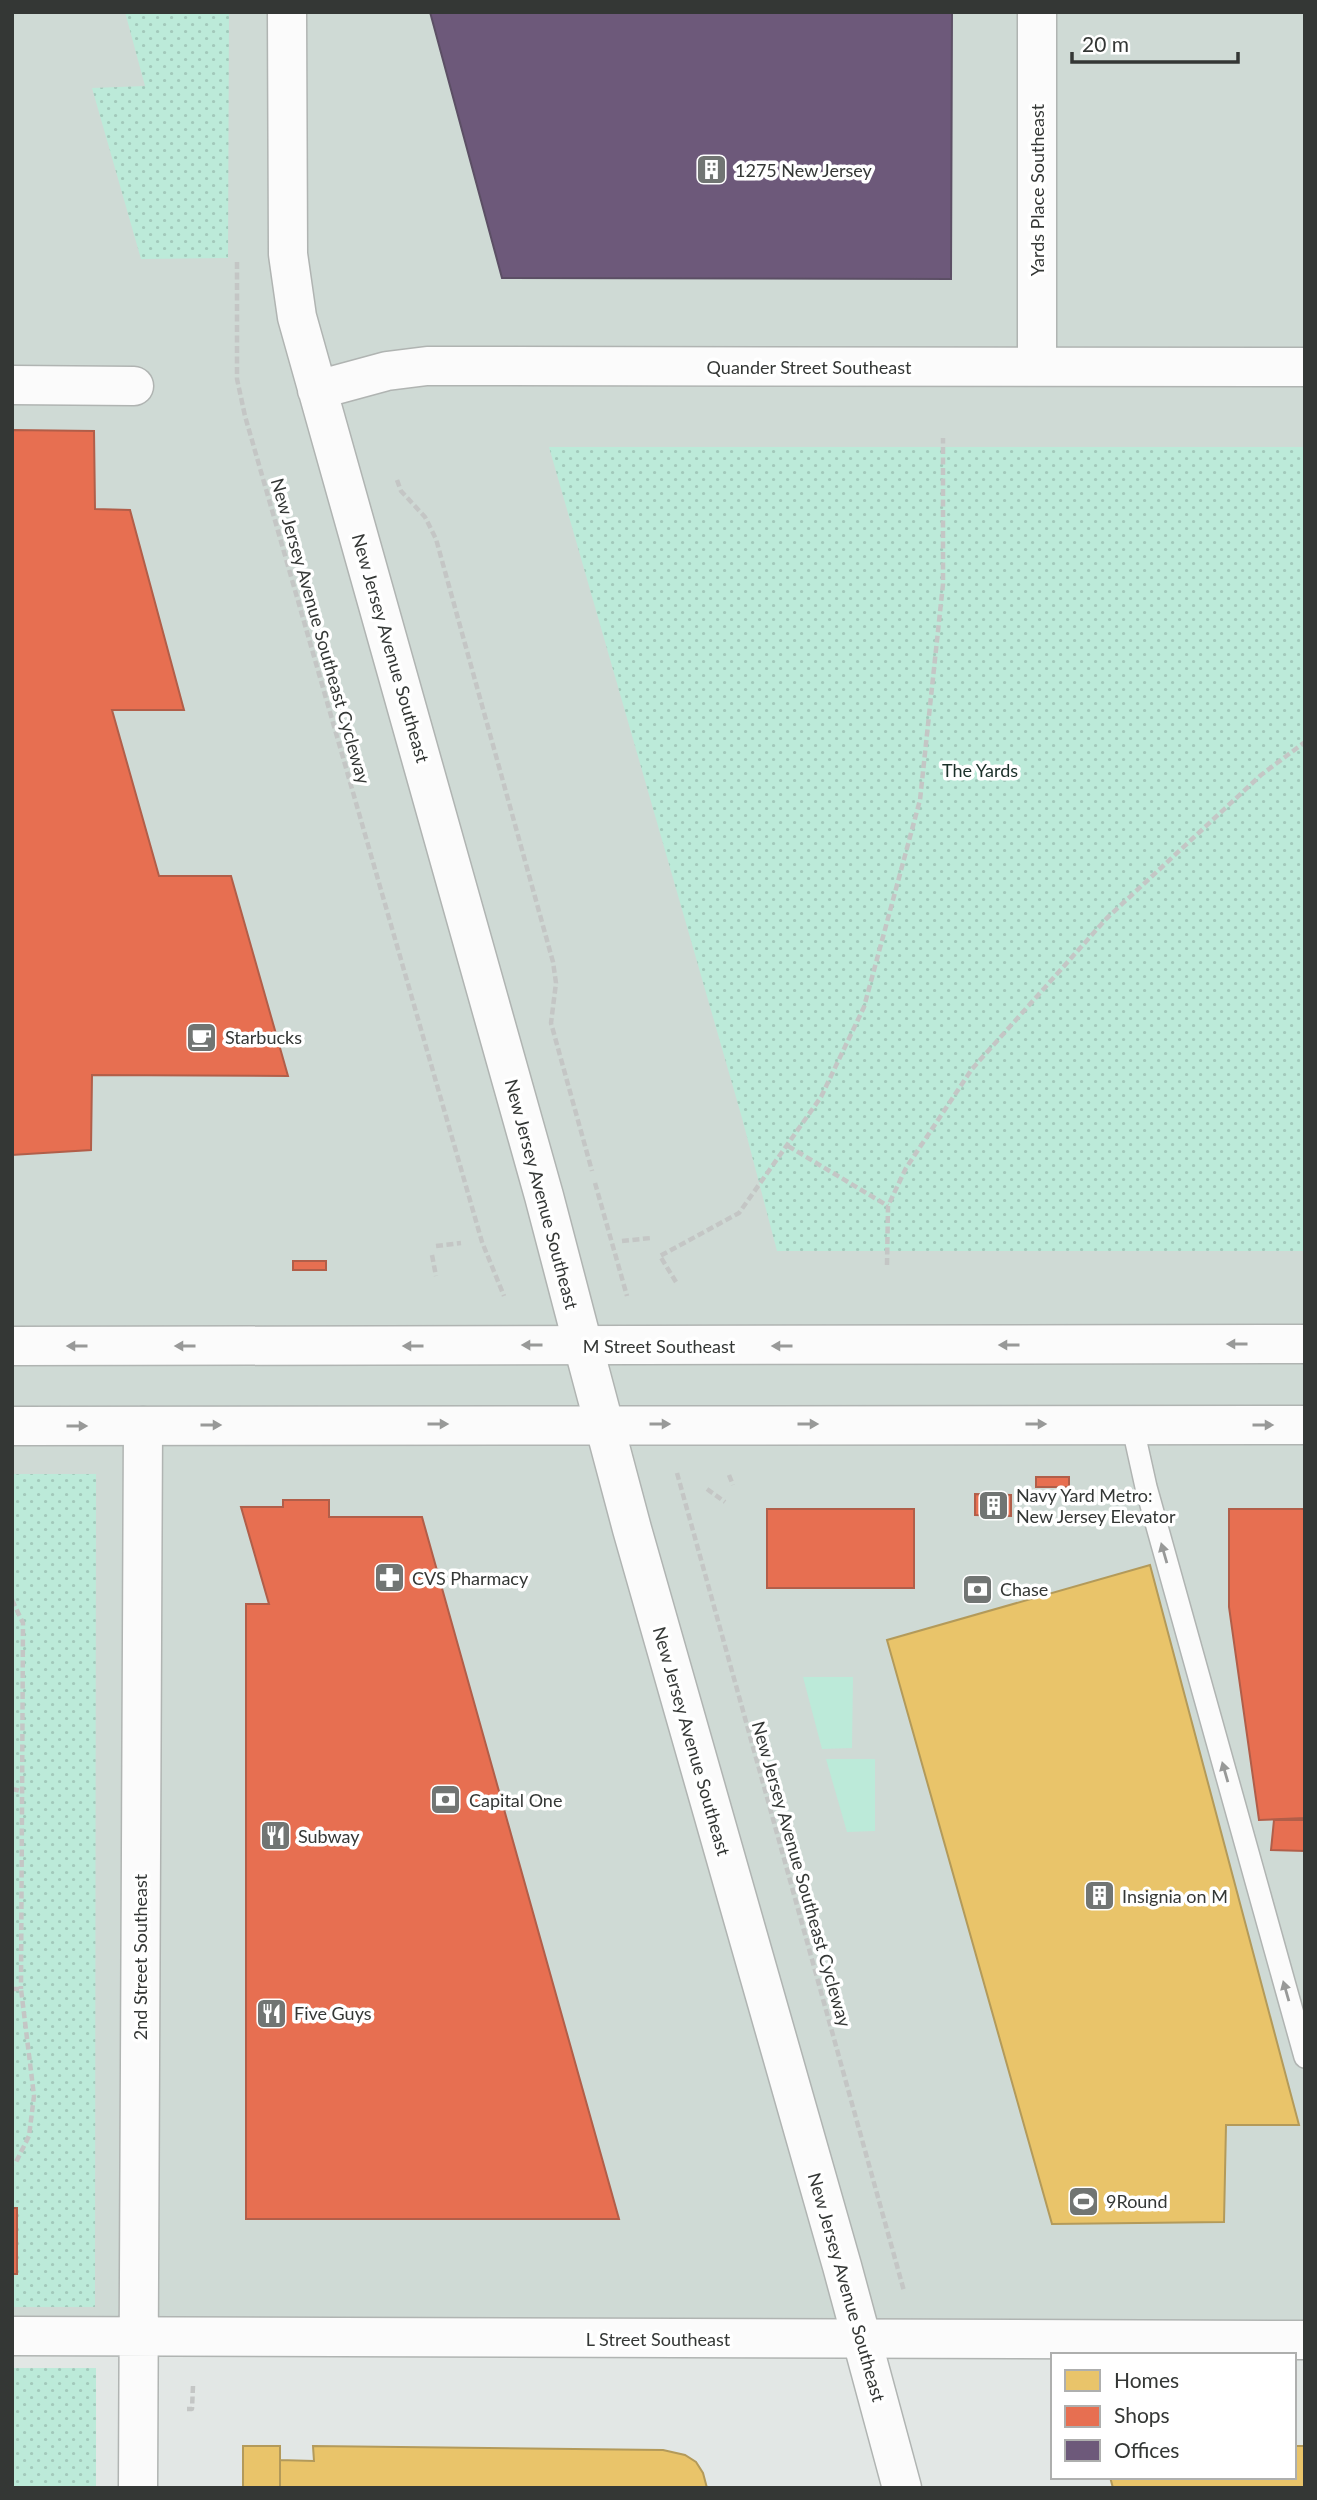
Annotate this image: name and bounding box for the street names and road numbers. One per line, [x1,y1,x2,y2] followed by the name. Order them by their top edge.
[1026,103,1048,276] street label: Yards Place Southeast
[707,356,912,378] street label: Quander Street Southeast
[267,476,375,787] street label: New Jersey Avenue Southeast Cycleway
[348,531,434,766] street label: New Jersey Avenue Southeast
[501,1077,583,1312] street label: New Jersey Avenue Southeast
[583,1335,736,1357] street label: M Street Southeast
[649,1624,735,1859] street label: New Jersey Avenue Southeast
[748,1719,856,2030] street label: New Jersey Avenue Southeast Cycleway
[129,1873,151,2040] street label: 2nd Street Southeast
[804,2170,890,2405] street label: New Jersey Avenue Southeast
[586,2328,731,2350] street label: L Street Southeast

